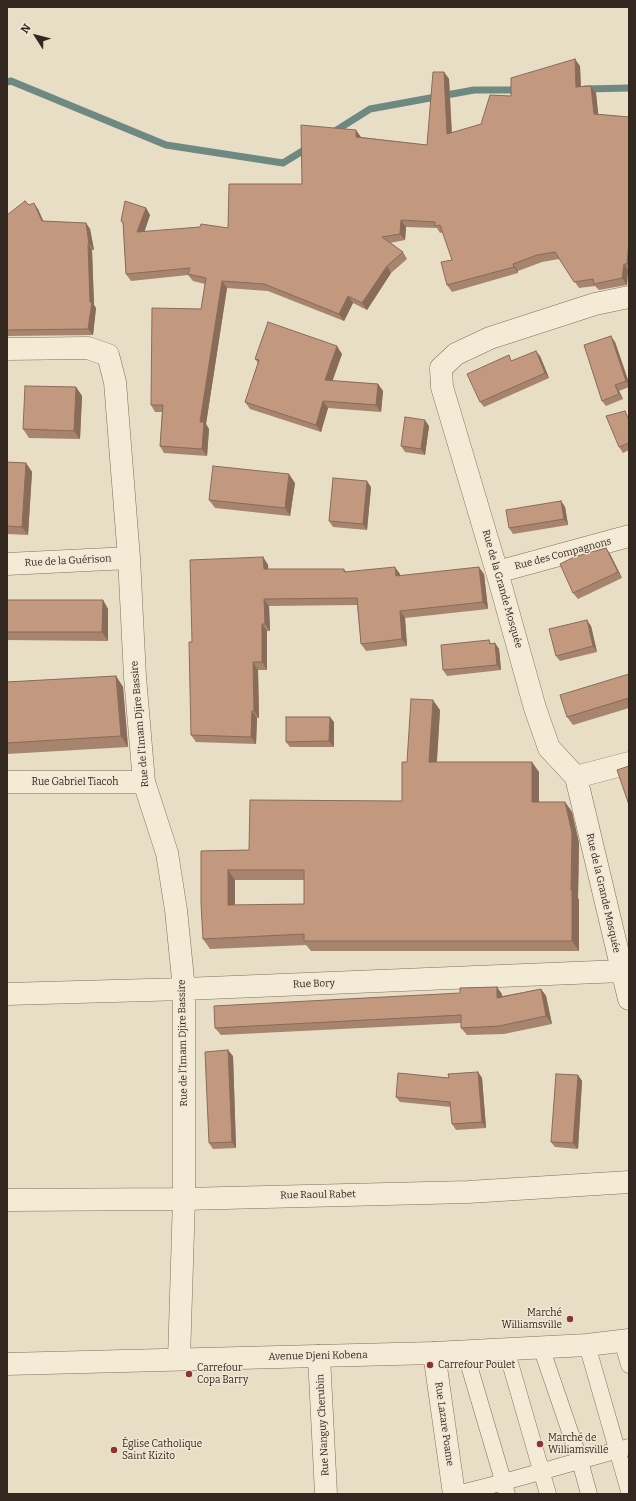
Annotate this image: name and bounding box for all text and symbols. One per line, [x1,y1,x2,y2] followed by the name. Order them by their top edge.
[16,16,56,56] north arrow
[18,21,34,36] text: N
[479,528,525,650] street label: Rue de la Grande Mosquée
[513,535,613,573] street label: Rue des Compagnons
[24,553,112,569] street label: Rue de la Guérison
[128,660,152,788] street label: Rue de l'Imam Djire Bassire
[31,776,119,788] street label: Rue Gabriel Tiacoh
[583,832,623,954] street label: Rue de la Grande Mosquée
[293,977,335,991] street label: Rue Bory
[176,979,190,1107] street label: Rue de l'Imam Djire Bassire
[280,1188,356,1202] street label: Rue Raoul Rabet
[502,1307,562,1330] place label: Marché Williamsville
[565,1314,575,1324] marker: Marché Williamsville
[268,1349,368,1363] street label: Avenue Djeni Kobena
[438,1359,515,1371] place label: Carrefour Poulet
[425,1360,435,1370] marker: Carrefour Poulet
[197,1362,248,1386] place label: Carrefour Copa Barry
[184,1369,194,1379] marker: Carrefour Copa Barry
[314,1374,332,1476] street label: Rue Nanguy Cherubin
[432,1381,456,1467] street label: Rue Lazare Poame
[548,1432,608,1456] place label: Marché de Williamsville
[122,1438,202,1462] place label: Église Catholique Saint Kizito
[535,1439,545,1449] marker: Marché de Williamsville
[109,1445,119,1455] marker: Église Catholique Saint Kizito

